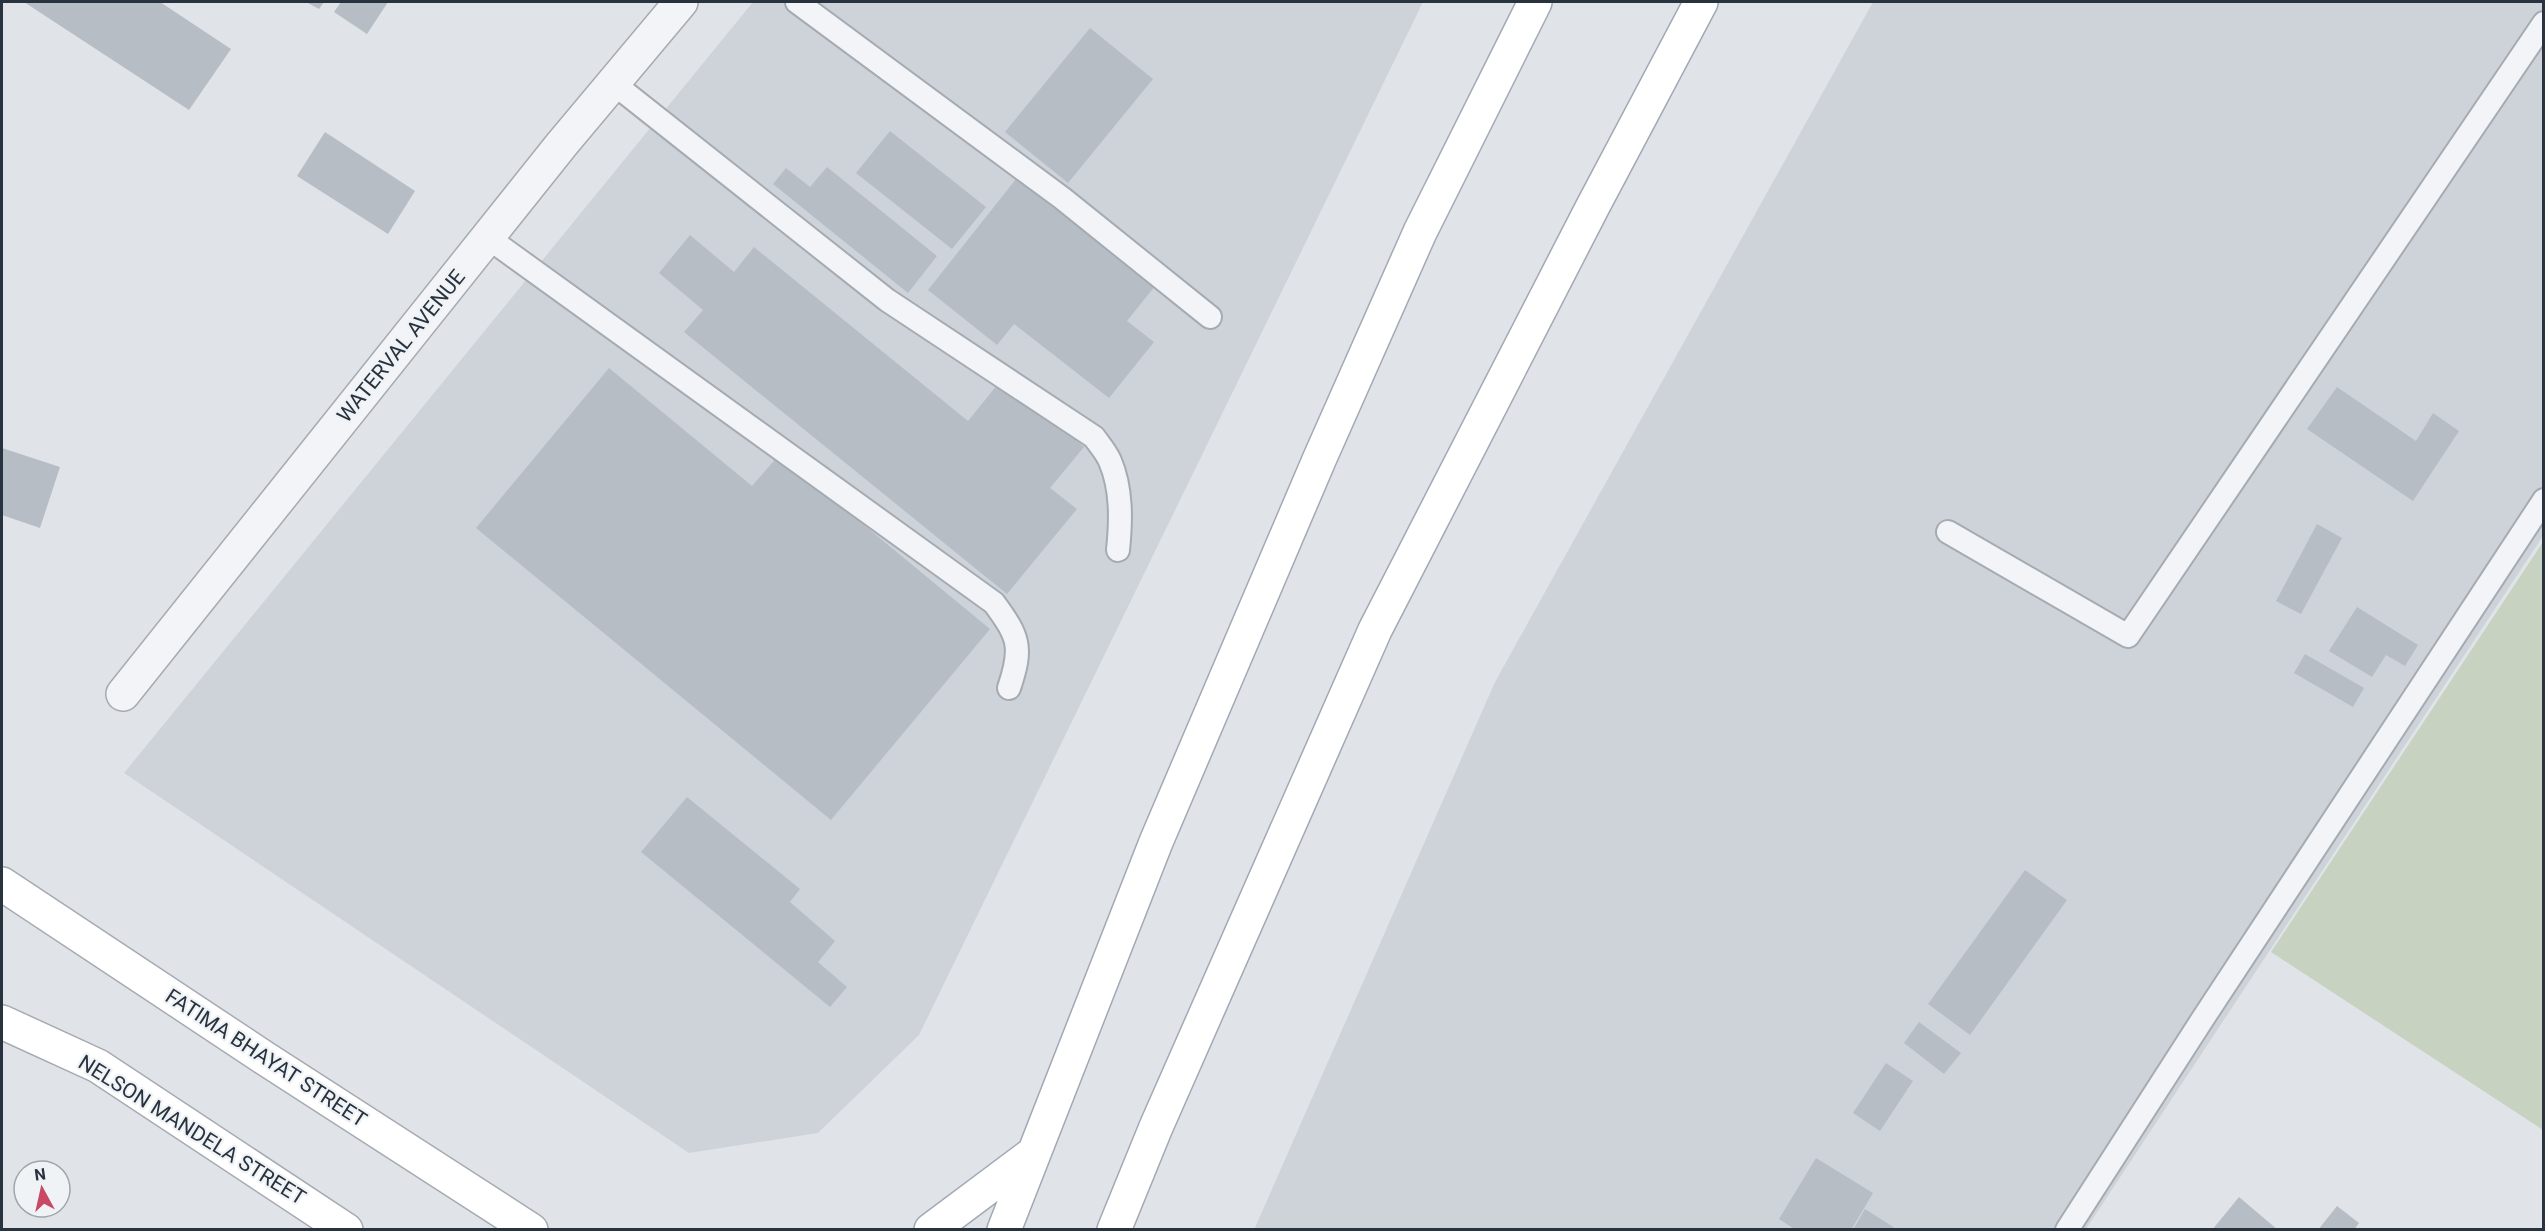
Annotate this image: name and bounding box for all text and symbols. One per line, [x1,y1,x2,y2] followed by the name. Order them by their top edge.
[332,265,470,427] street label: WATERVAL AVENUE
[161,984,371,1132] street label: FATIMA BHAYAT STREET
[74,1050,310,1210] street label: NELSON MANDELA STREET
[12,1159,72,1219] north arrow
[33,1164,47,1185] text: N

